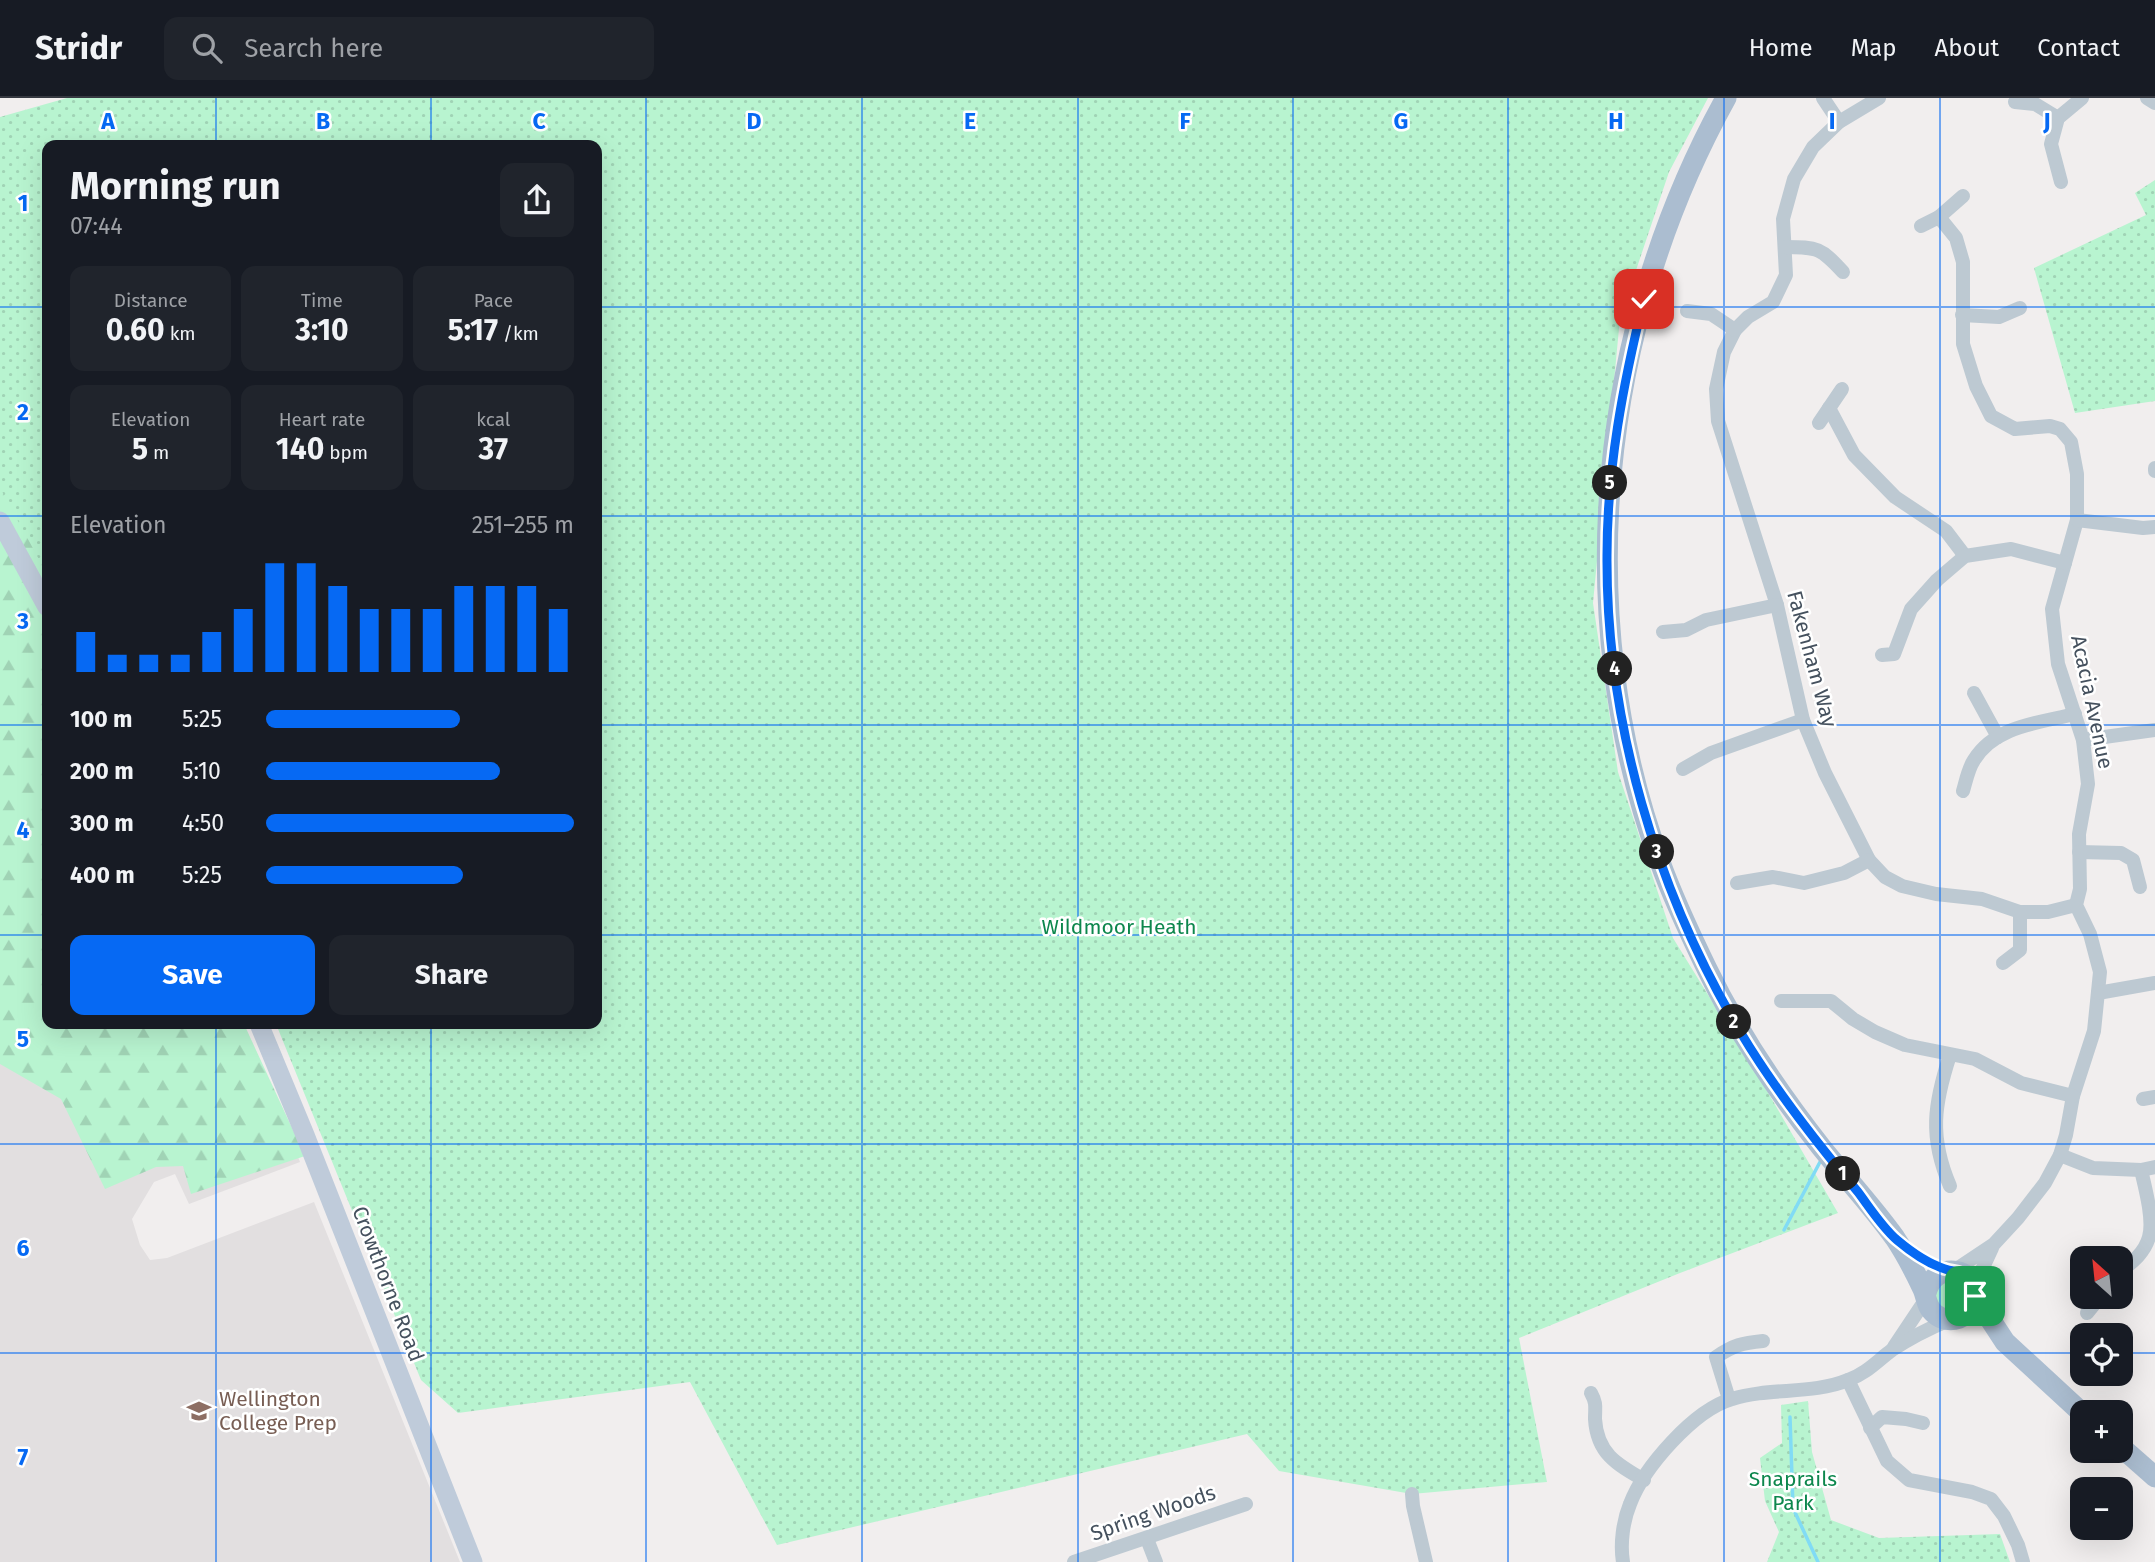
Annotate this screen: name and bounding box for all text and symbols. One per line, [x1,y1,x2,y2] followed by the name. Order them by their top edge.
[164,17,654,80] search box
[35,28,122,68] text: Stridr
[188,29,226,67] icon: search
[244,33,383,64] text: Search here
[1749,34,1813,62] text: Home
[1851,34,1897,62] text: Map
[1935,34,1999,62] text: About
[2037,34,2120,62] text: Contact
[100,107,115,135] text: A
[316,107,330,135] text: B
[532,107,546,135] text: C
[747,107,762,135] text: D
[964,107,976,135] text: E
[1179,107,1191,135] text: F
[1394,107,1408,135] text: G
[1608,107,1624,135] text: H
[1829,107,1835,135] text: I
[2042,107,2051,135] text: J
[70,163,281,209] text: Morning run
[500,163,574,237] button: share
[18,189,28,217] text: 1
[70,212,122,240] text: 07:44
[1614,269,1674,329] pin
[1625,280,1663,318] icon: check
[114,289,188,312] text: Distance
[301,289,343,312] text: Time
[474,289,513,312] text: Pace
[106,312,165,348] text: 0.60
[295,312,349,348] text: 3:10
[448,312,498,348] text: 5:17
[165,322,196,345] text: km
[498,322,539,345] text: /km
[17,398,29,426] text: 2
[111,408,190,431] text: Elevation
[279,408,365,431] text: Heart rate
[476,408,510,431] text: kcal
[132,431,148,467] text: 5
[276,431,324,467] text: 140
[479,431,508,467] text: 37
[148,441,169,464] text: m
[324,441,368,464] text: bpm
[1592,466,1628,500] pin: 5
[1604,471,1615,494] text: 5
[70,511,166,539] text: Elevation
[472,511,574,539] text: 251–255 m
[1781,588,1843,731] street label: Fakenham Way
[16,607,29,635] text: 3
[2065,633,2119,771] street label: Acacia Avenue
[1598,652,1632,686] pin: 4
[1609,657,1620,680] text: 4
[70,705,132,733] text: 100 m
[182,705,222,733] text: 5:25
[70,757,134,785] text: 200 m
[182,757,221,785] text: 5:10
[70,809,134,837] text: 300 m
[182,809,224,837] text: 4:50
[17,816,30,844] text: 4
[1640,834,1674,870] pin: 3
[1652,840,1661,863] text: 3
[70,861,135,889] text: 400 m
[182,861,222,889] text: 5:25
[1042,914,1196,940] park label: Wildmoor Heath
[70,935,315,1015] button: Save
[329,935,574,1015] button: Share
[1716,1004,1752,1040] pin: 2
[1729,1010,1738,1033] text: 2
[17,1025,29,1053] text: 5
[1826,1156,1860,1192] pin: 1
[1838,1162,1847,1185] text: 1
[346,1203,430,1365] street label: Crowthorne Road
[17,1234,30,1262] text: 6
[2070,1246,2133,1309] north arrow
[2070,1246,2133,1540] map controls
[1945,1266,2005,1326] pin
[1956,1277,1994,1315] icon: arrive
[2070,1323,2133,1386] button: locate
[219,1386,337,1436] place label: Wellington College Prep
[185,1397,213,1425] school or university icon: Wellington College Prep
[2070,1400,2133,1463] button: +
[18,1443,29,1471] text: 7
[1749,1466,1837,1516] park label: Snaprails Park
[2070,1477,2133,1540] button: −
[1087,1479,1219,1547] street label: Spring Woods

